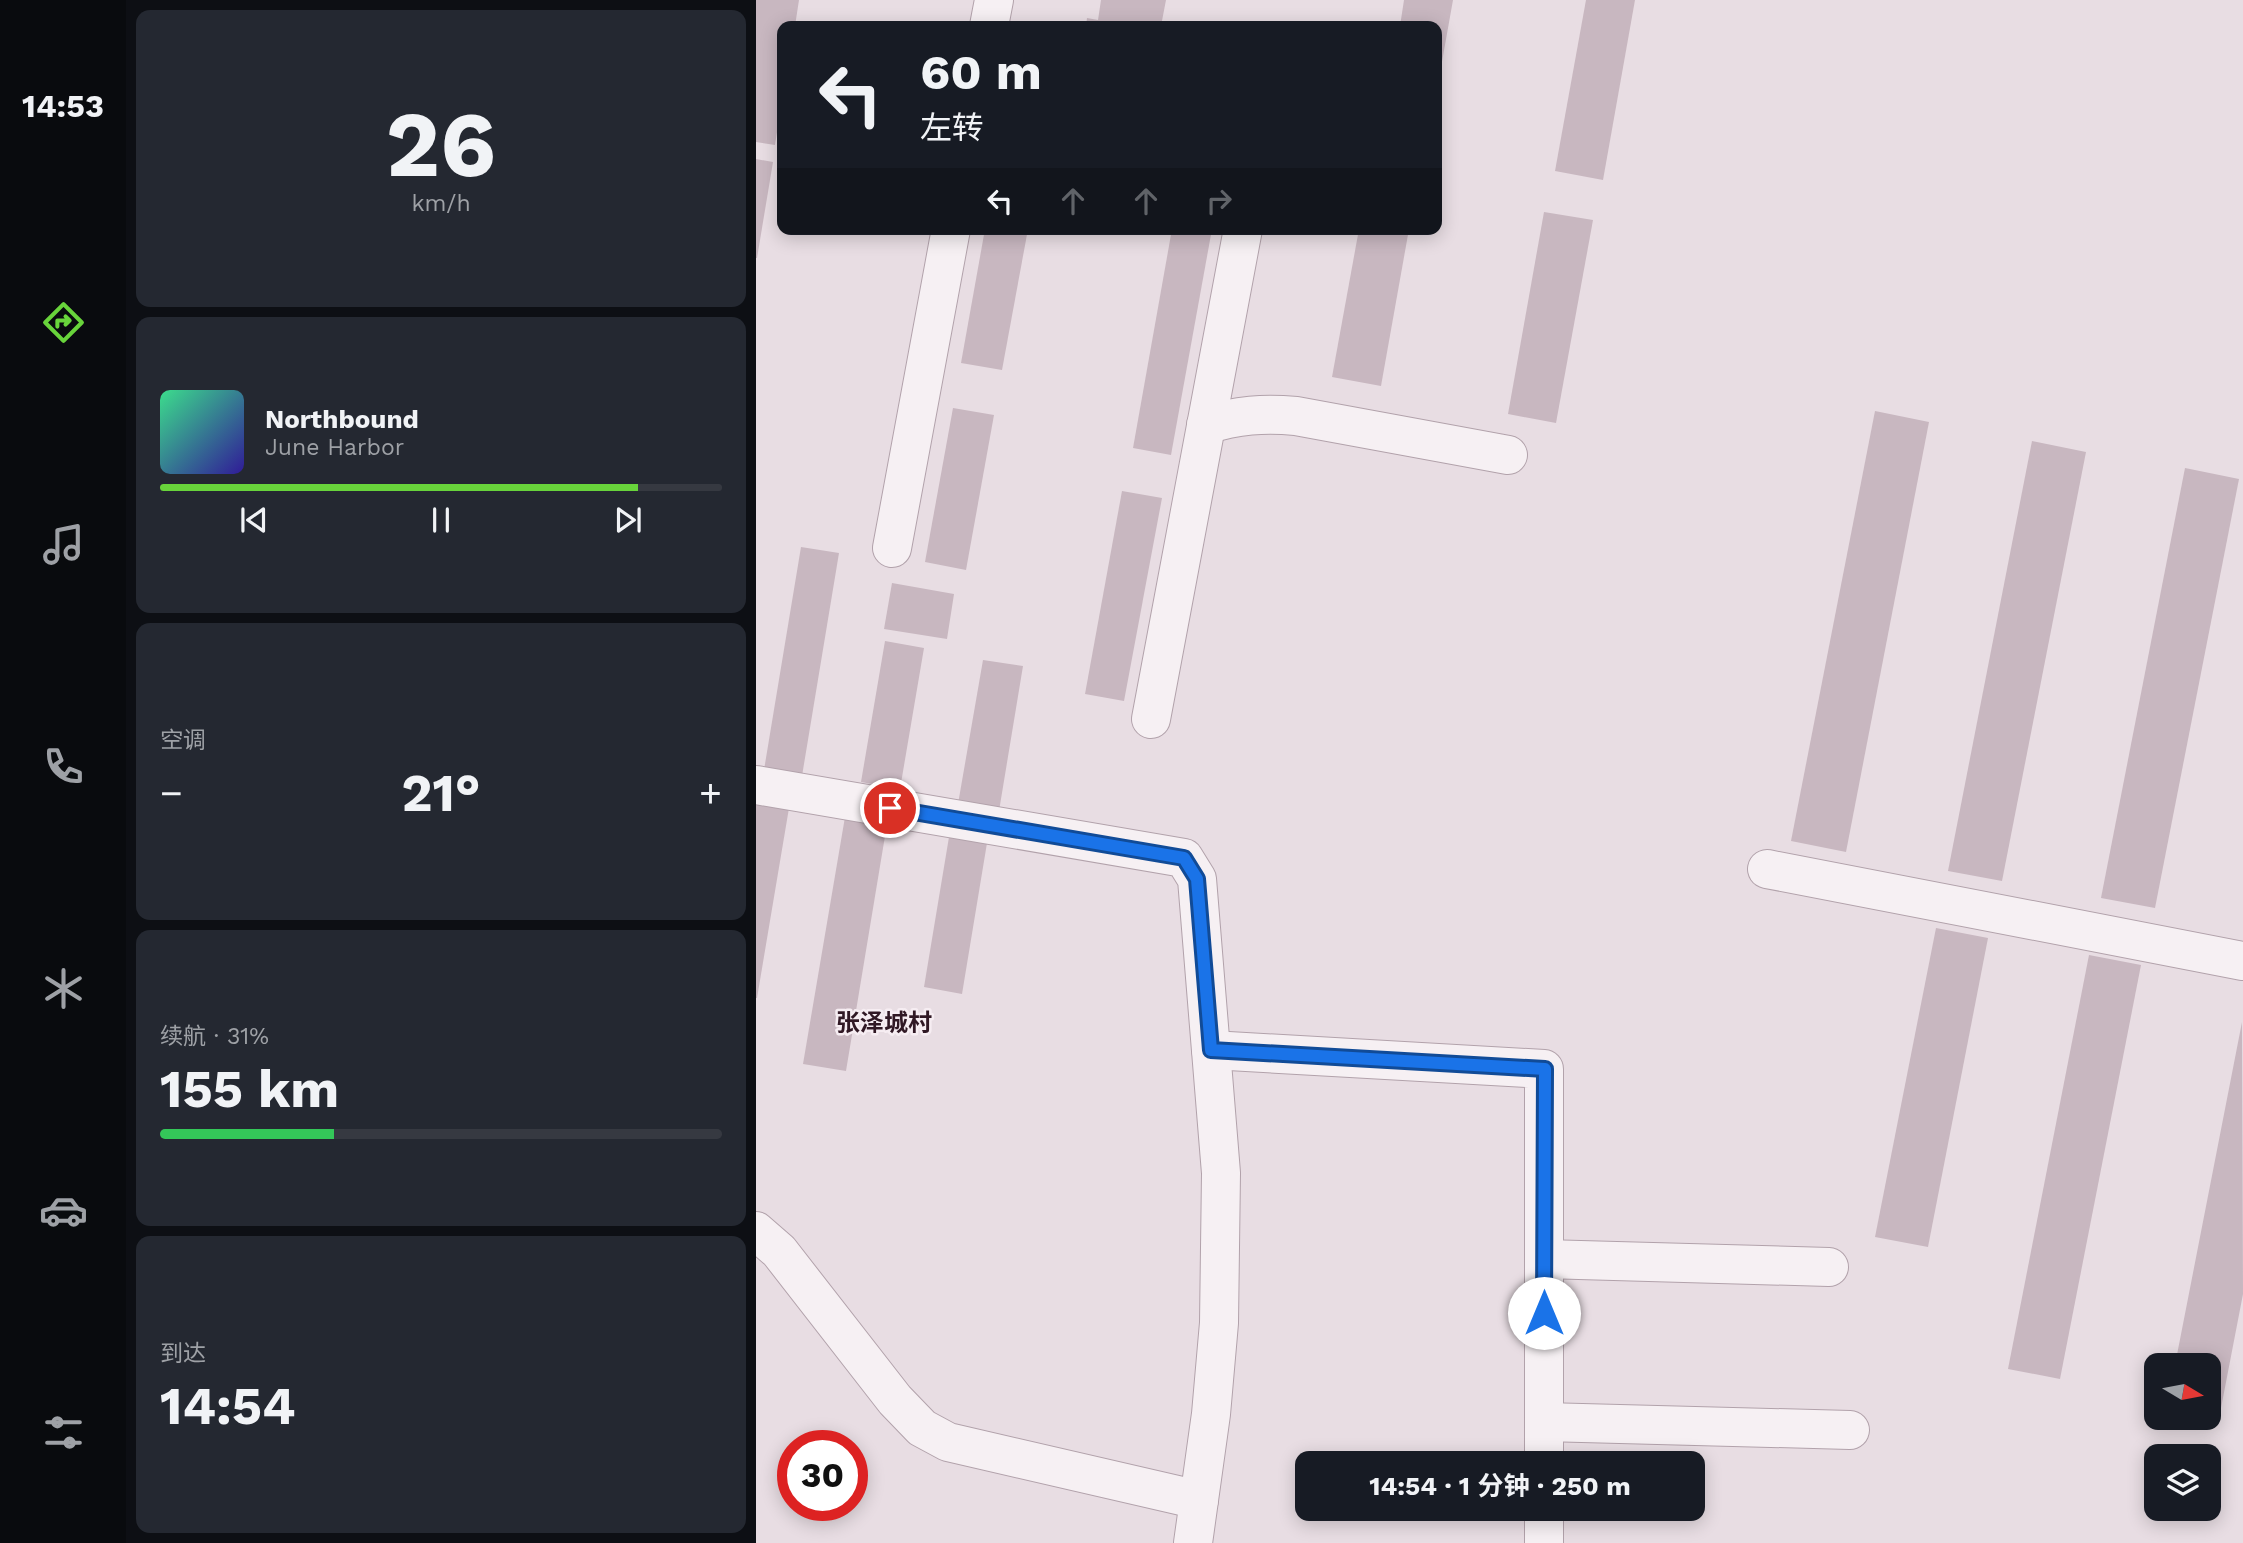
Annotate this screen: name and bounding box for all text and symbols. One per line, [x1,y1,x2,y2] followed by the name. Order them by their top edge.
[920,43,1042,101] text: 60 m
[805,49,896,140] icon: left
[22,87,104,125] text: 14:53
[386,91,496,198] text: 26
[920,109,984,147] text: 左转
[981,182,1019,220] icon: left
[1054,182,1092,220] icon: ahead
[1127,182,1165,220] icon: ahead
[1200,182,1238,220] icon: right
[411,190,471,217] text: km/h
[39,298,88,347] icon: directions
[265,404,419,434] text: Northbound
[265,434,404,461] text: June Harbor
[235,501,273,539] icon: previous
[422,501,460,539] icon: pause
[609,501,647,539] icon: next
[39,520,88,569] icon: music
[160,727,206,754] text: 空调
[39,742,88,791] icon: phone
[401,763,481,824] text: 21°
[160,771,183,815] text: −
[699,771,722,815] text: +
[860,778,920,838] pin
[871,789,909,827] icon: arrive
[39,964,88,1013] icon: climate
[836,1009,932,1037] district label: 张泽城村
[160,1023,269,1050] text: 续航 · 31%
[160,1059,339,1120] text: 155 km
[39,1186,88,1235] icon: car
[1507,1276,1581,1350] position arrow
[160,1340,206,1367] text: 到达
[2144,1353,2221,1430] north arrow
[2144,1353,2221,1521] map controls
[160,1376,296,1437] text: 14:54
[39,1408,88,1457] icon: filters
[777,1430,868,1521] speed limit sign: 30
[2144,1444,2221,1521] button: layers
[1369,1471,1631,1501] text: 14:54 · 1 分钟 · 250 m

